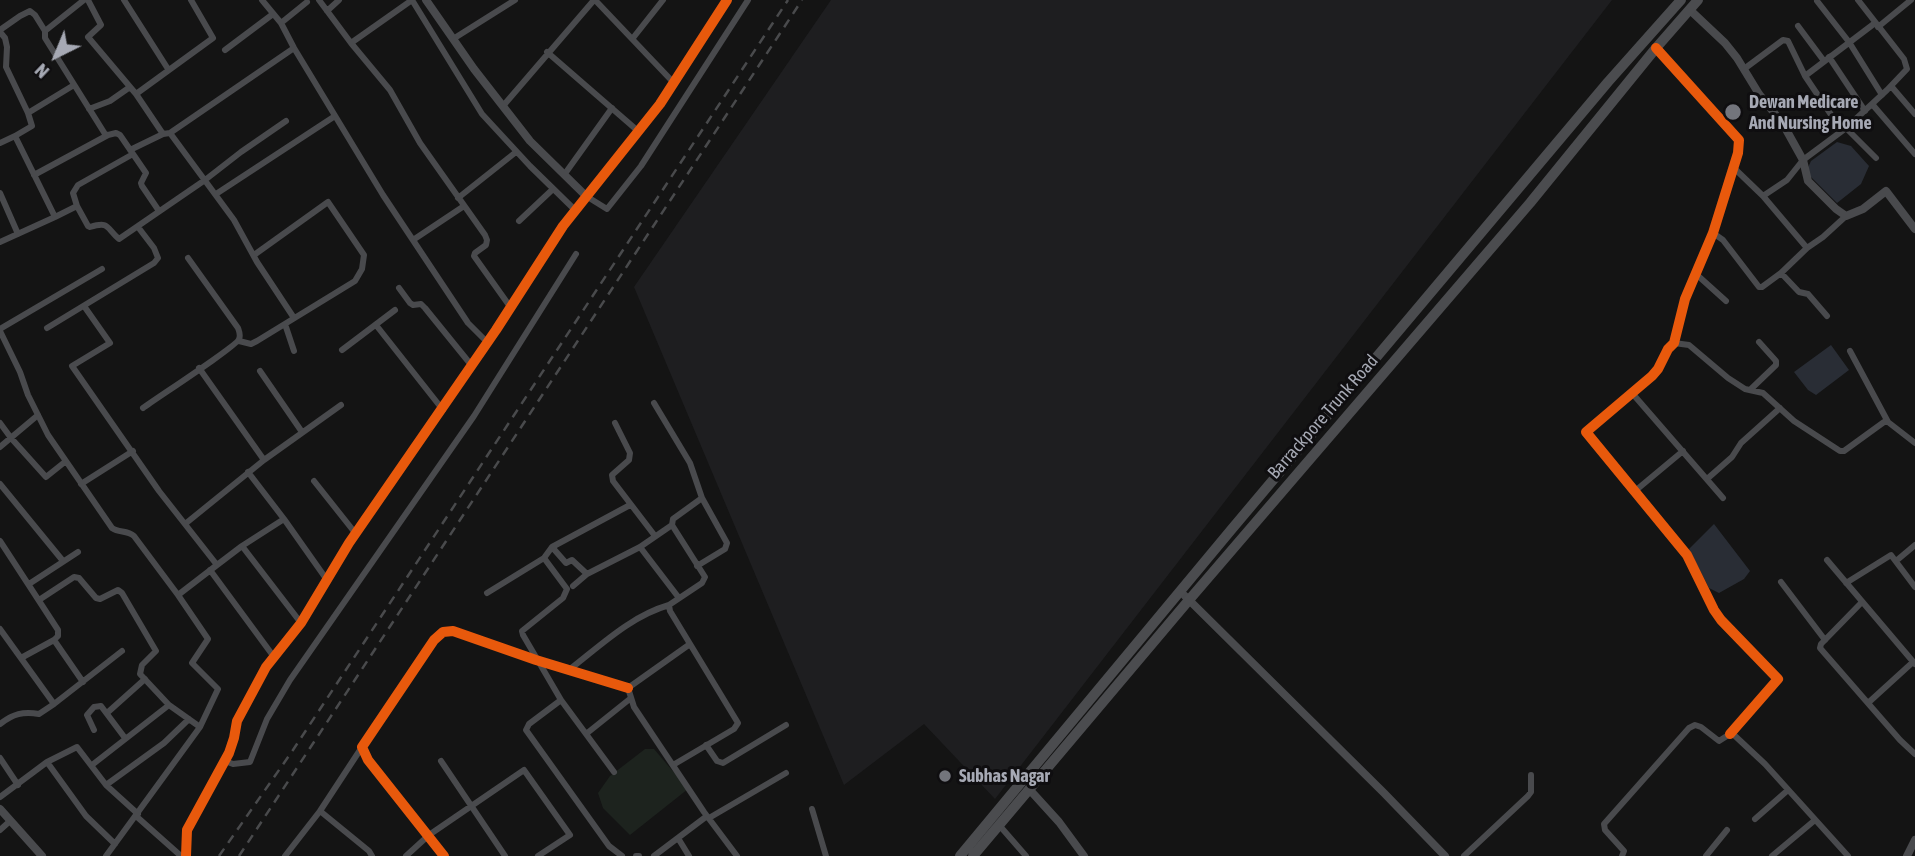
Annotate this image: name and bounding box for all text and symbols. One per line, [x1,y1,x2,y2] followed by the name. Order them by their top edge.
[21,21,91,91] north arrow
[30,59,53,83] text: N
[1749,91,1872,134] place label: Dewan Medicare And Nursing Home
[1723,102,1743,122] marker: Dewan Medicare And Nursing Home
[1263,351,1383,483] street label: Barrackpore Trunk Road
[959,765,1050,787] place label: Subhas Nagar
[937,768,953,784] marker: Subhas Nagar

